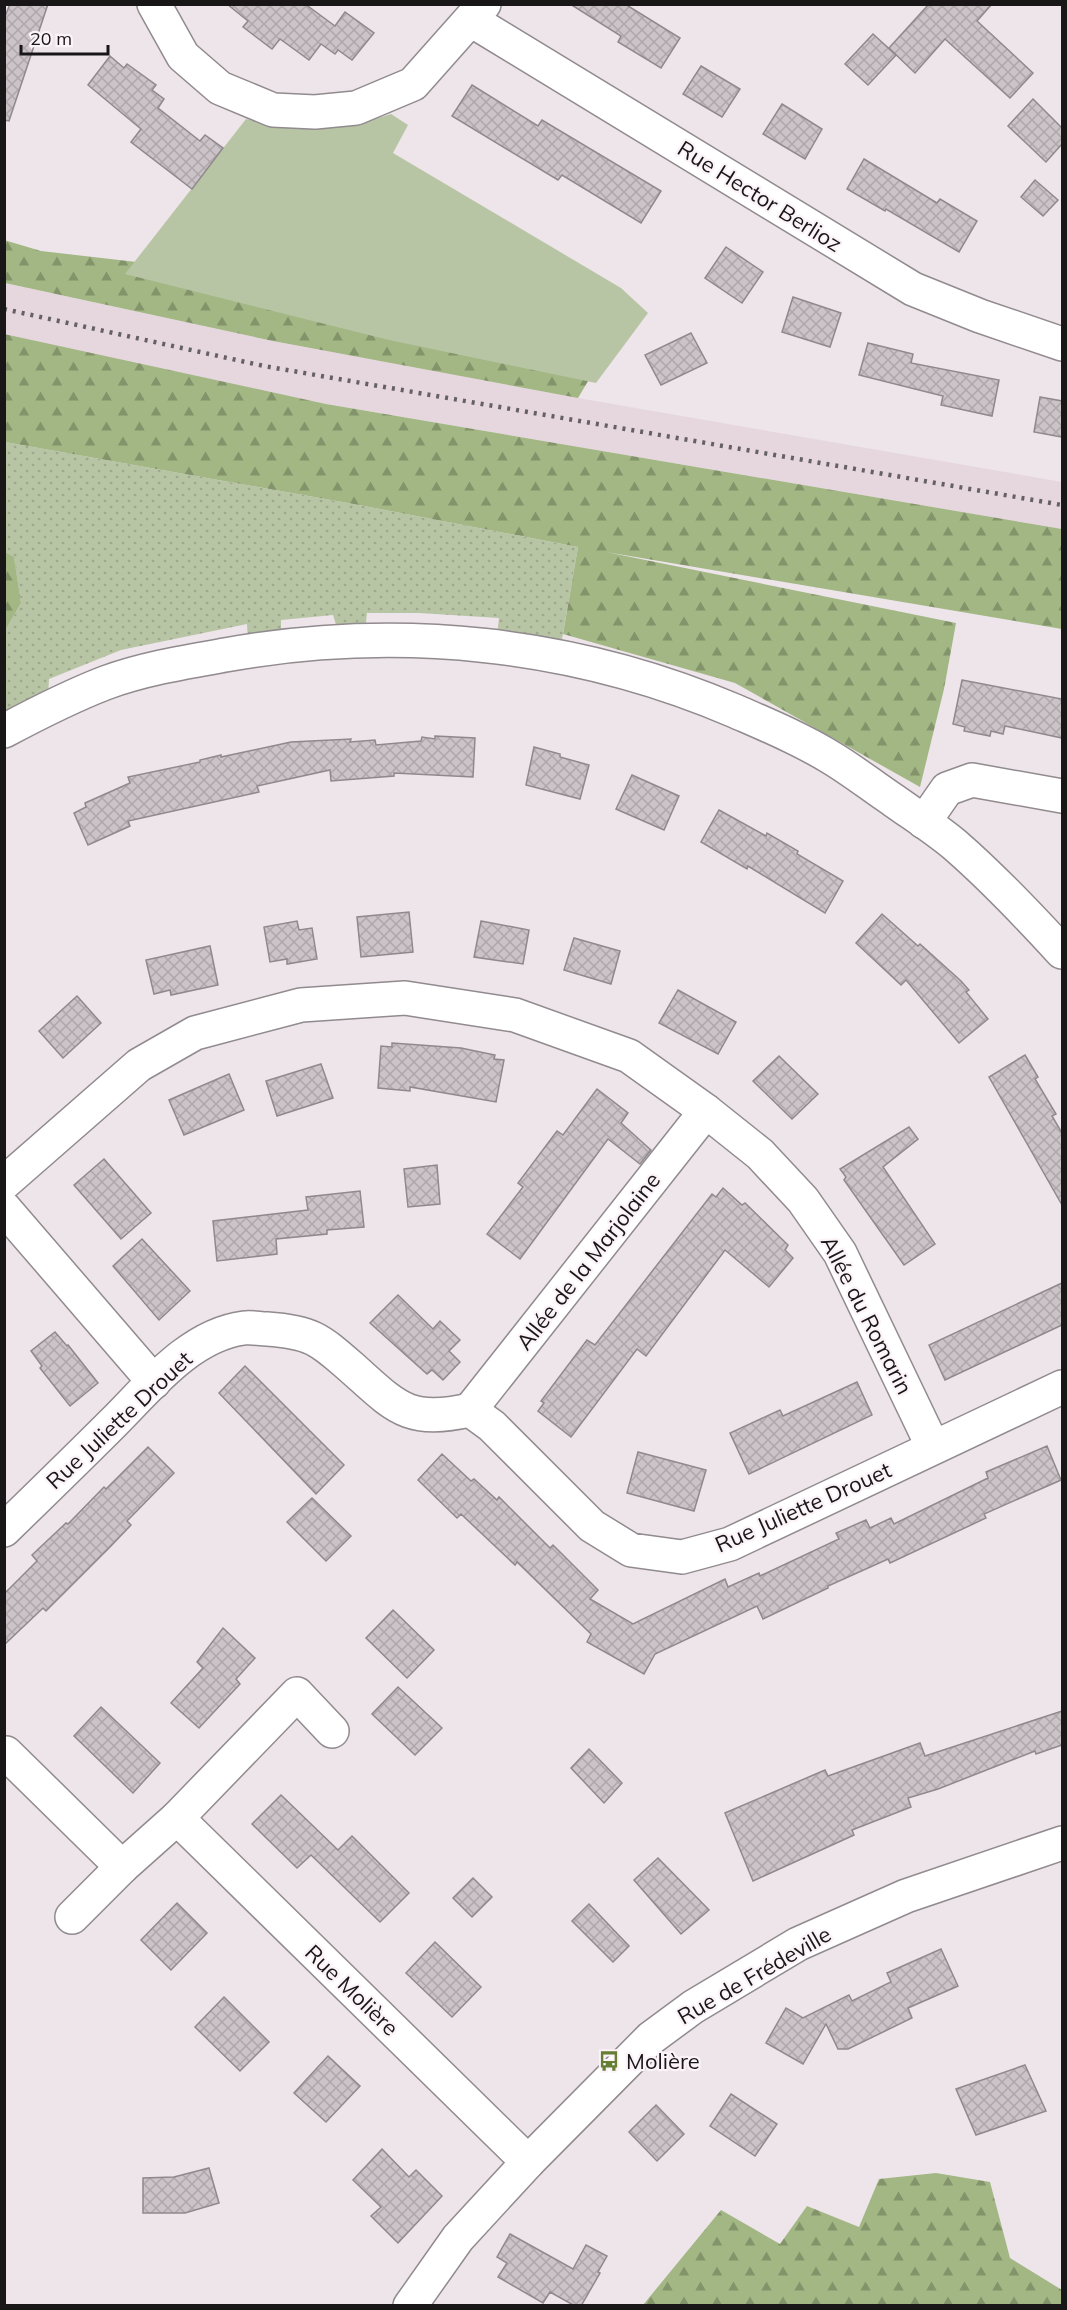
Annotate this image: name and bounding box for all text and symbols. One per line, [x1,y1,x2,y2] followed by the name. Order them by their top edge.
[21,18,108,56] scale bar
[30,27,72,50] text: 20 m
[673,134,847,258] street label: Rue Hector Berlioz
[510,1167,666,1355] street label: Allée de la Marjolaine
[815,1231,919,1399] street label: Allée du Romarin
[40,1345,198,1495] street label: Rue Juliette Drouet
[711,1455,896,1558] street label: Rue Juliette Drouet
[672,1920,836,2030] street label: Rue de Frédeville
[299,1938,405,2042] street label: Rue Molière
[626,2047,700,2075] place label: Molière
[597,2049,621,2073] bus stop icon: Molière

